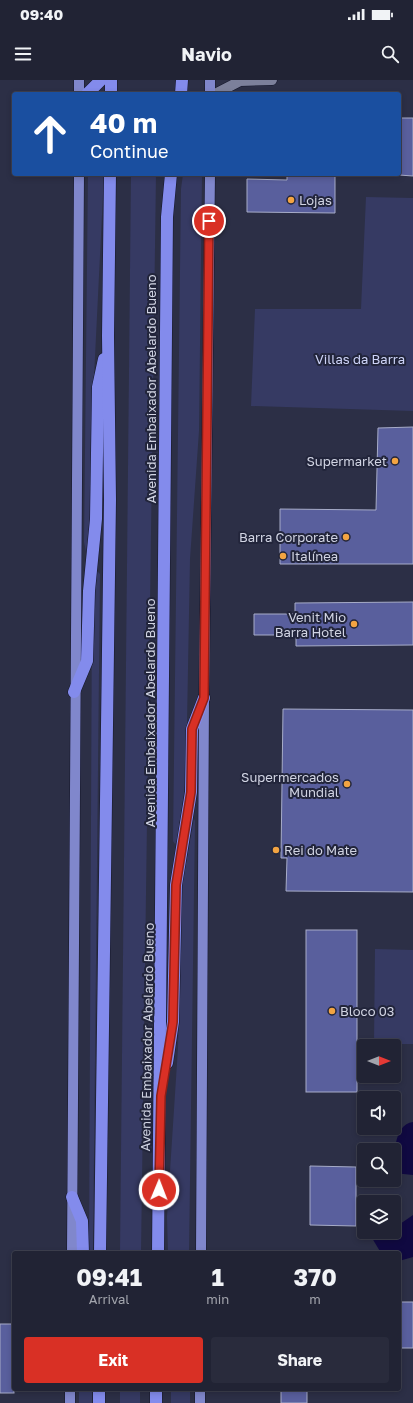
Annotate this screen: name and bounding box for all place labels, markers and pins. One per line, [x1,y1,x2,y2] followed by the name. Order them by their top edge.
[299,192,332,208] place label: Lojas
[286,195,296,205] marker: Lojas
[192,204,226,238] pin
[306,453,387,469] place label: Supermarket
[390,456,400,466] marker: Supermarket
[239,529,338,545] place label: Barra Corporate
[341,532,351,542] marker: Barra Corporate
[291,548,338,564] place label: Italínea
[278,551,288,561] marker: Italínea
[275,609,346,640] place label: Venit Mio Barra Hotel
[349,619,359,629] marker: Venit Mio Barra Hotel
[241,769,339,800] place label: Supermercados Mundial
[342,779,352,789] marker: Supermercados Mundial
[284,842,357,858] place label: Rei do Mate
[271,845,281,855] marker: Rei do Mate
[340,1003,394,1019] place label: Bloco 03
[327,1006,337,1016] marker: Bloco 03

